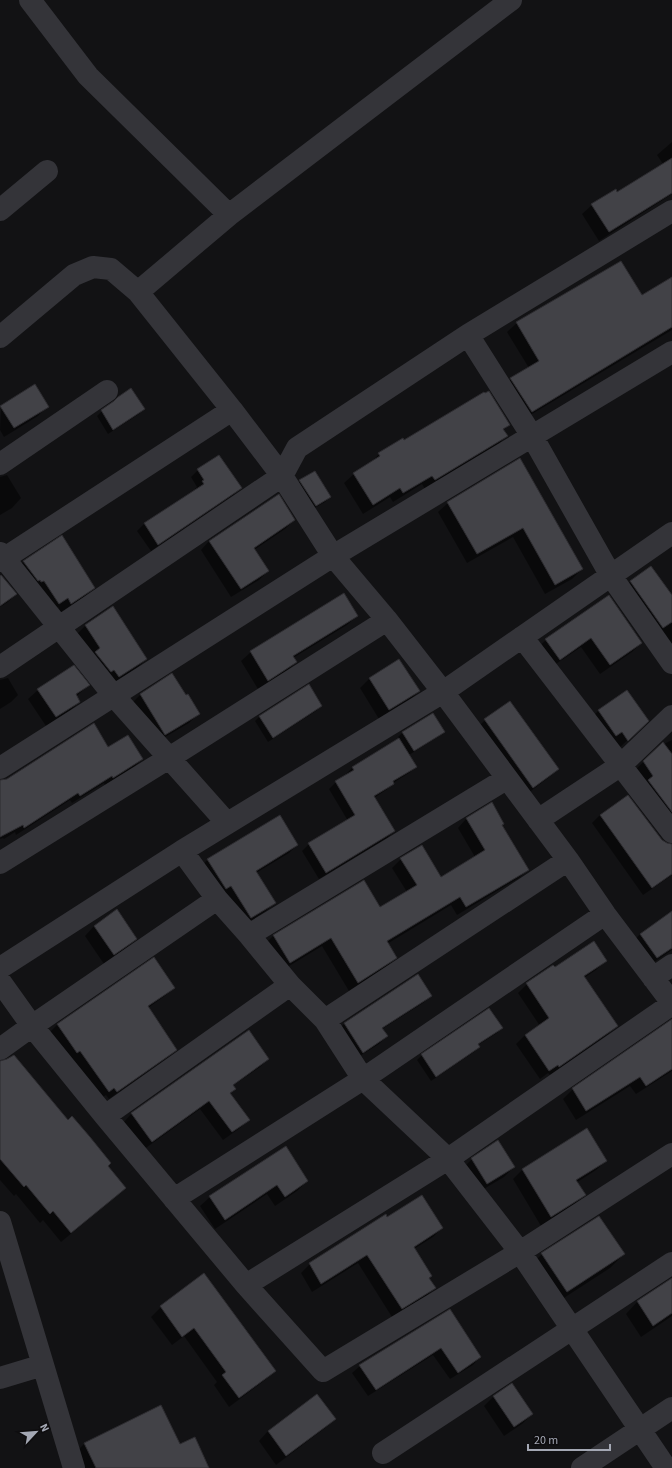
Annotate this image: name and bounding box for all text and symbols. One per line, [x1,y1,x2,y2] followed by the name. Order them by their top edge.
[16,1412,56,1452] north arrow
[36,1421,53,1434] text: N
[528,1426,610,1452] scale bar
[534,1432,558,1449] text: 20 m

